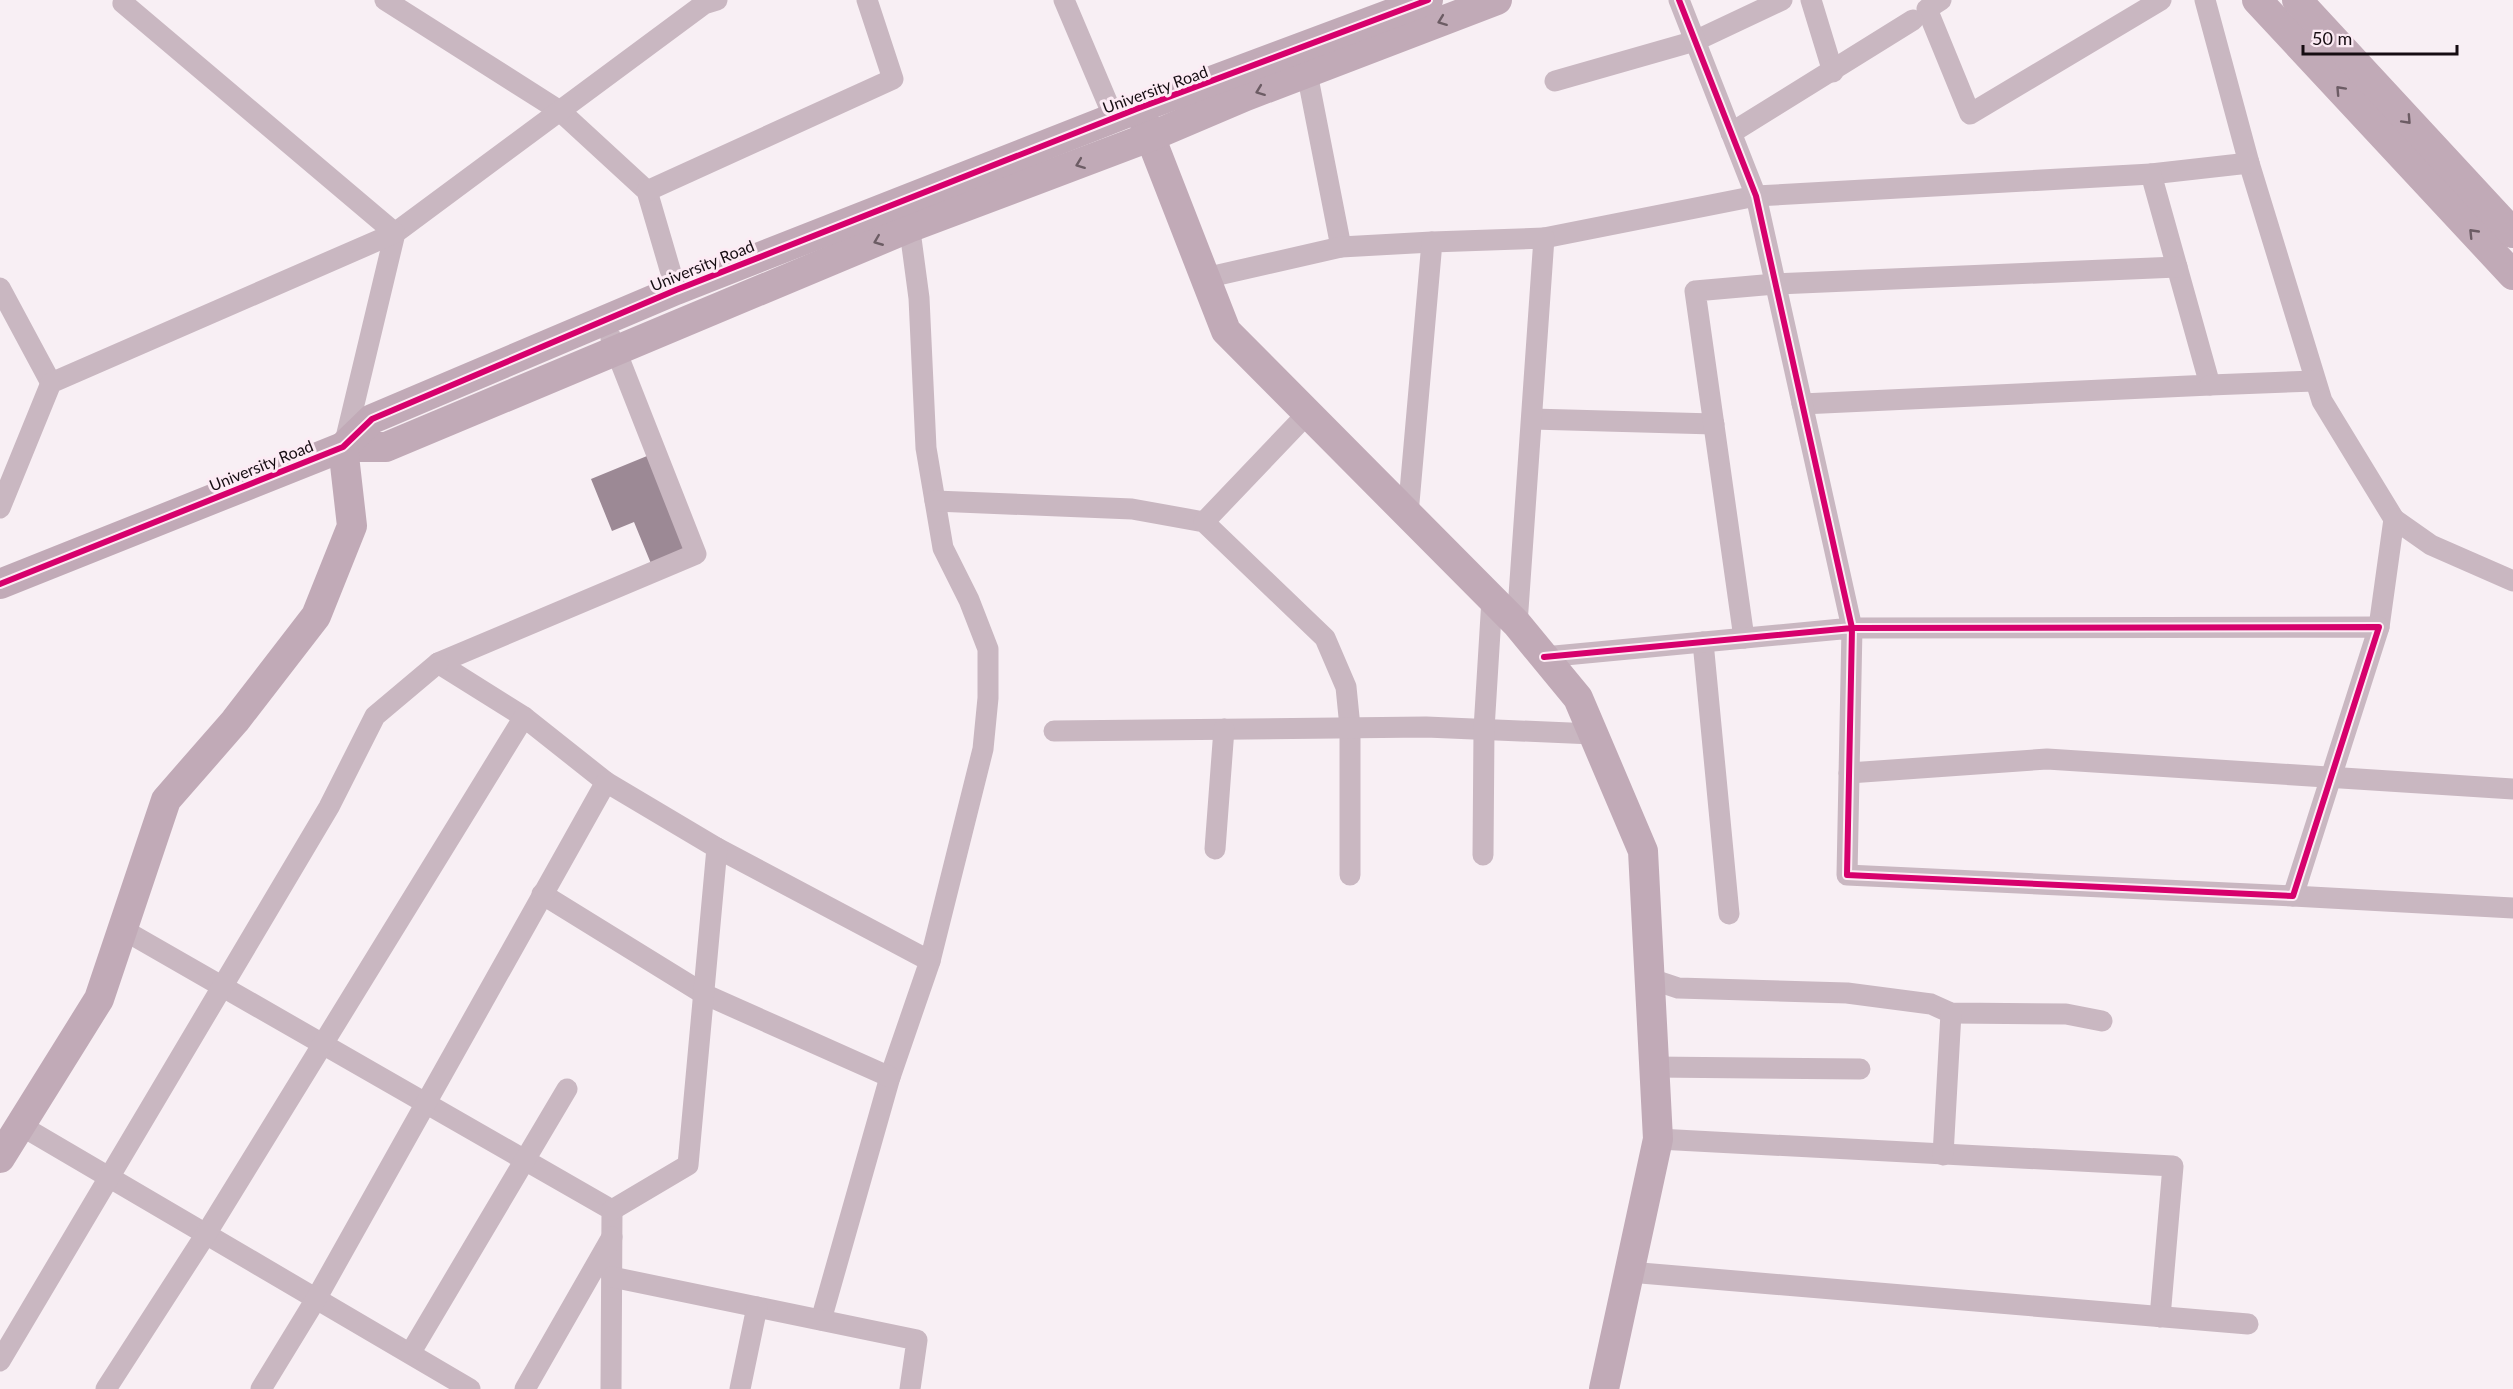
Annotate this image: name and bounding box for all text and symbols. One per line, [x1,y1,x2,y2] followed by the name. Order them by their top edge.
[1438,14,1449,26] one-way arrow
[2303,18,2458,56] scale bar
[2312,27,2352,49] text: 50 m
[1100,61,1210,117] street label: University Road
[1255,84,1266,96] one-way arrow
[2336,87,2347,97] one-way arrow
[2400,114,2411,124] one-way arrow
[1075,156,1085,169] one-way arrow
[2469,230,2480,241] one-way arrow
[873,234,884,246] one-way arrow
[647,235,757,295] street label: University Road
[206,435,316,495] street label: University Road

